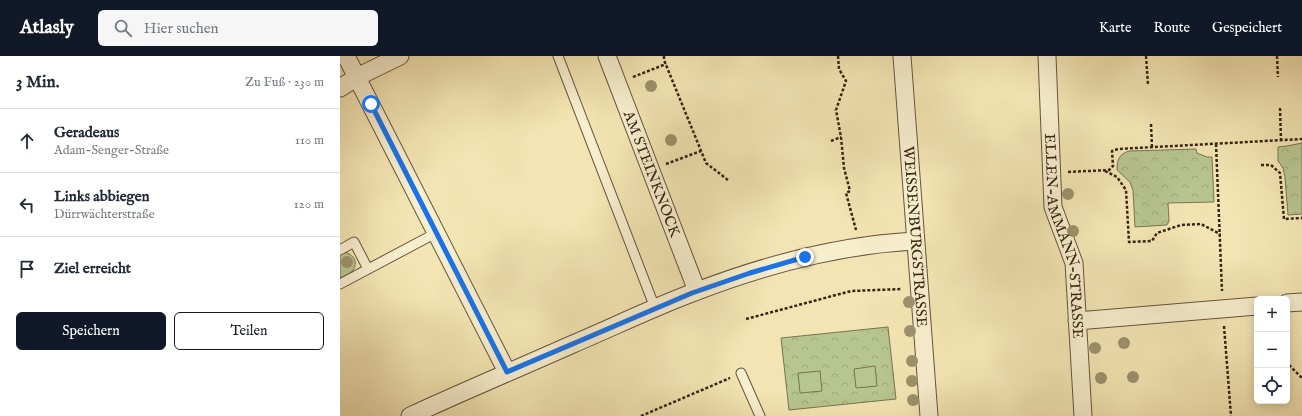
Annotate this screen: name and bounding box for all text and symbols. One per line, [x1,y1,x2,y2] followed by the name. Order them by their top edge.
[98,10,378,46] search box
[20,16,74,40] text: Atlasly
[112,17,134,39] icon: search
[144,19,219,38] text: Hier suchen
[1099,19,1131,37] text: Karte
[1153,19,1190,37] text: Route
[1212,19,1282,37] text: Gespeichert
[16,72,59,93] text: 3 Min.
[245,74,324,91] text: Zu Fuß · 230 m
[362,95,380,113] route start
[618,107,684,240] street label: AM STEINKNOCK
[54,123,119,142] text: Geradeaus
[16,130,38,152] icon: ahead
[295,132,324,149] text: 110 m
[1040,133,1087,339] street label: ELLEN-AMMANN-STRASSE
[54,142,169,159] text: Adam-Senger-Straße
[899,145,931,328] street label: WEISSENBURGSTRASSE
[54,187,150,206] text: Links abbiegen
[16,194,38,216] icon: left
[294,196,324,213] text: 120 m
[54,206,155,223] text: Dürrwächterstraße
[796,248,814,266] route end
[16,258,38,280] icon: arrive
[54,259,131,278] text: Ziel erreicht
[1254,296,1290,404] map controls
[1254,296,1290,332] button: +
[16,312,166,350] button: Speichern
[174,312,324,350] button: Teilen
[1254,332,1290,368] button: −
[1254,368,1290,404] button: locate

